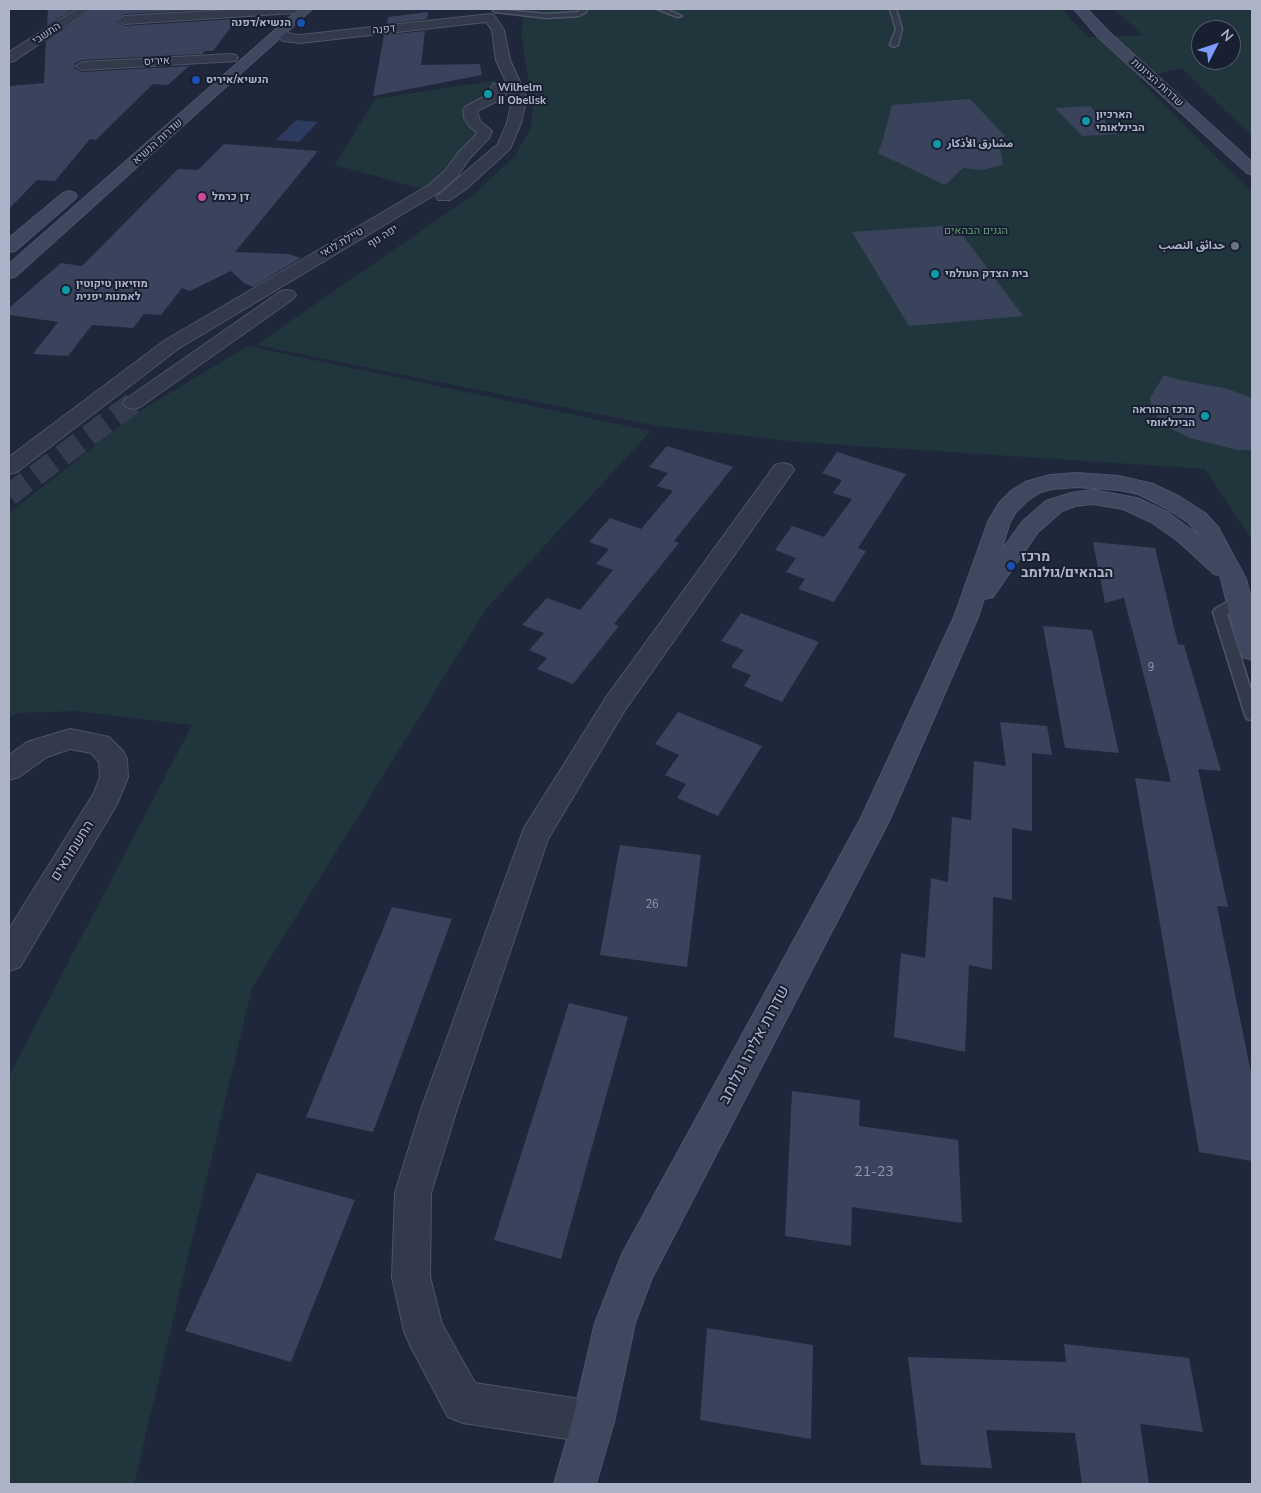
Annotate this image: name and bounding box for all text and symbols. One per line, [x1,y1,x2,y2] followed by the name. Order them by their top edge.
[231,16,291,30] place label: הנשיא/דפנה
[295,17,307,29] marker: הנשיא/דפנה
[30,20,64,48] street label: התשבי
[1191,20,1241,70] north arrow
[372,22,396,38] street label: דפנה
[1216,25,1238,46] text: N
[144,55,170,69] street label: איריס
[1128,56,1186,110] street label: שדרות הציונות
[206,73,269,87] place label: הנשיא/איריס
[190,74,202,86] marker: הנשיא/איריס
[498,81,546,107] place label: Wilhelm II Obelisk
[482,88,494,100] marker: Wilhelm II Obelisk
[1096,108,1145,134] place label: הארכיון הבינלאומי
[1080,115,1092,127] marker: הארכיון הבינלאומי
[130,116,186,168] street label: שדרות הנשיא
[947,137,1013,151] place label: مشارق الأذكار
[931,138,943,150] marker: مشارق الأذكار
[212,190,249,204] place label: דן כרמל
[196,191,208,203] marker: דן כרמל
[365,223,401,251] street label: יפה נוף
[944,224,1008,238] park label: הגנים הבהאים
[318,225,366,261] street label: טיילת לואי
[1159,239,1225,253] place label: حدائق النصب
[1229,240,1241,252] marker: حدائق النصب
[945,267,1028,281] place label: בית הצדק העולמי
[929,268,941,280] marker: בית הצדק העולמי
[76,277,148,303] place label: מוזיאון טיקוטין לאמנות יפנית
[60,284,72,296] marker: מוזיאון טיקוטין לאמנות יפנית
[1132,403,1195,429] place label: מרכז ההוראה הבינלאומי
[1199,410,1211,422] marker: מרכז ההוראה הבינלאומי
[1021,550,1113,582] place label: מרכז הבהאים/גולומב
[1005,560,1017,572] marker: מרכז הבהאים/גולומב
[1148,661,1154,675] house number: 9
[48,818,98,884] street label: החשמונאים
[645,898,659,912] house number: 26
[716,982,794,1108] street label: שדרות אליהו גולומב
[854,1165,894,1181] house number: 21-23

